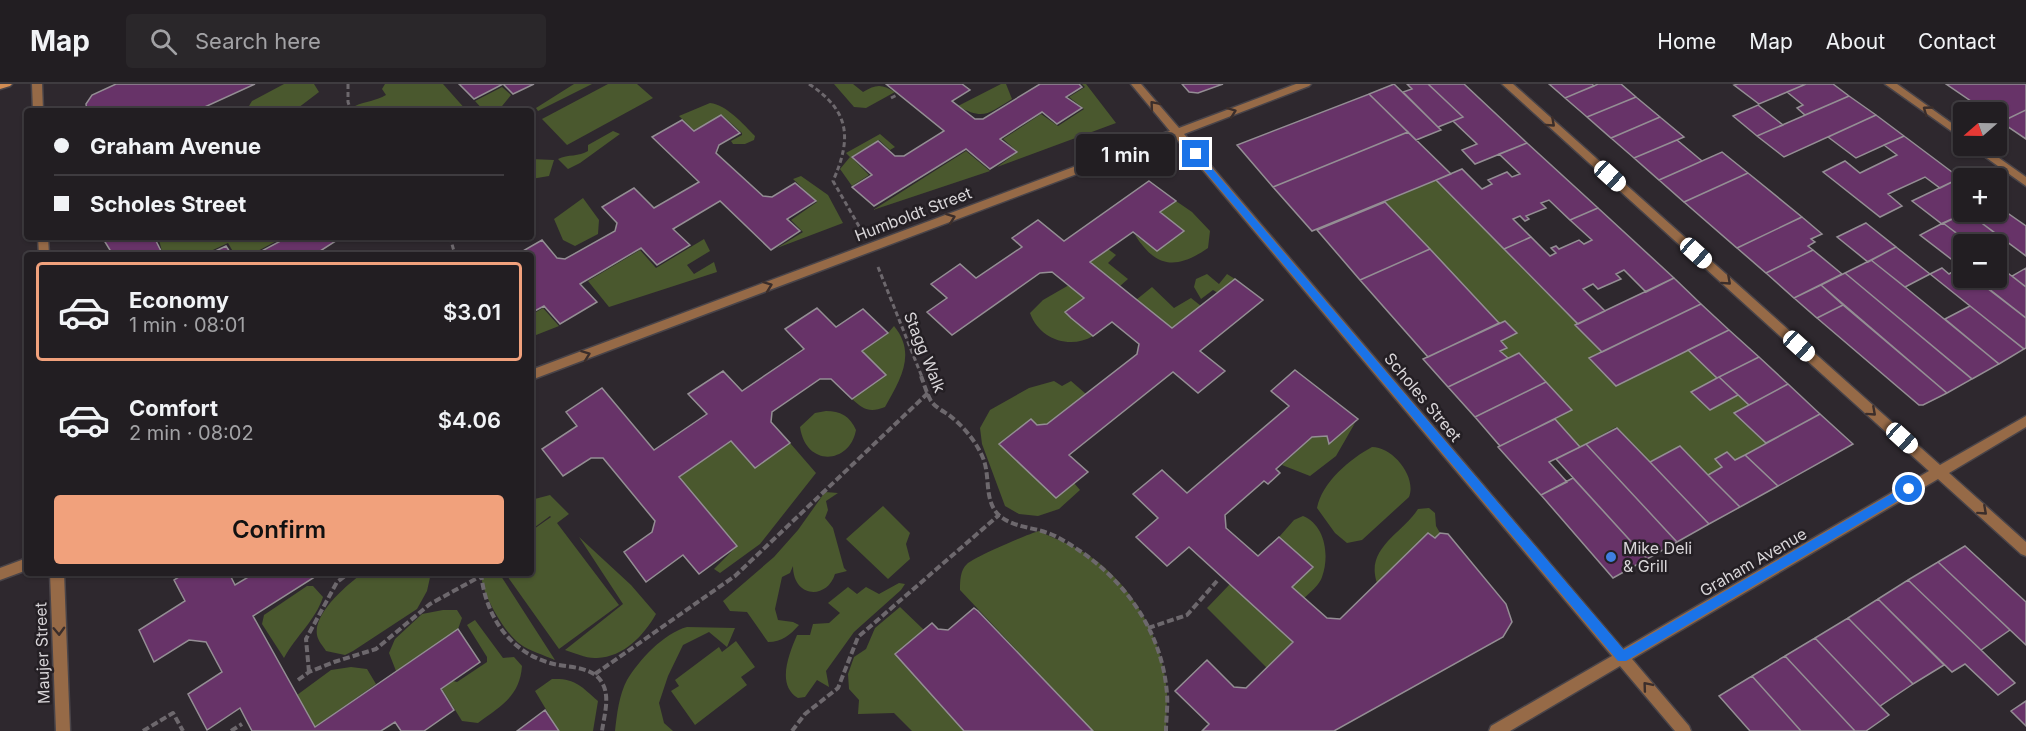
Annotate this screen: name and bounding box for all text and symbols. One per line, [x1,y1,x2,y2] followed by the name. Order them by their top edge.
[126,14,546,68] search box
[30,24,90,58] text: Map
[147,25,180,58] icon: search
[195,28,321,54] text: Search here
[1657,29,1716,54] text: Home
[1749,29,1793,54] text: Map
[1826,29,1885,54] text: About
[1918,29,1996,54] text: Contact
[1150,101,1161,112] one-way arrow
[1953,102,2007,156] north arrow
[1953,102,2007,288] map controls
[1226,107,1237,119] one-way arrow
[1922,107,1933,118] one-way arrow
[1544,116,1554,127] one-way arrow
[90,133,261,159] text: Graham Avenue
[1076,133,1175,175] callout: 1 min
[1182,140,1209,167] route end
[1101,143,1150,167] text: 1 min
[1591,157,1629,195] car
[1953,168,2007,222] button: +
[852,183,974,245] street label: Humboldt Street
[90,191,246,217] text: Scholes Street
[945,212,956,225] one-way arrow
[1677,234,1715,272] car
[1953,234,2007,288] button: −
[1720,274,1731,285] one-way arrow
[763,281,773,294] one-way arrow
[57,285,111,339] icon: car
[129,287,229,313] text: Economy
[443,299,501,325] text: $3.01
[900,309,950,395] street label: Stagg Walk
[129,313,245,337] text: 1 min · 08:01
[1780,327,1818,365] car
[580,349,591,362] one-way arrow
[1380,349,1466,445] street label: Scholes Street
[57,393,111,447] icon: car
[129,395,218,421] text: Comfort
[1865,404,1876,415] one-way arrow
[438,407,501,433] text: $4.06
[1883,419,1921,457] car
[129,421,254,445] text: 2 min · 08:02
[1895,475,1922,502] route start
[54,495,504,564] button: Confirm
[1976,504,1986,515] one-way arrow
[1696,523,1810,601] street label: Graham Avenue
[1623,538,1692,576] place label: Mike Deli & Grill
[1604,550,1618,564] marker: Mike Deli & Grill
[30,602,54,704] street label: Maujer Street
[53,627,65,636] one-way arrow
[1643,682,1654,693] one-way arrow

